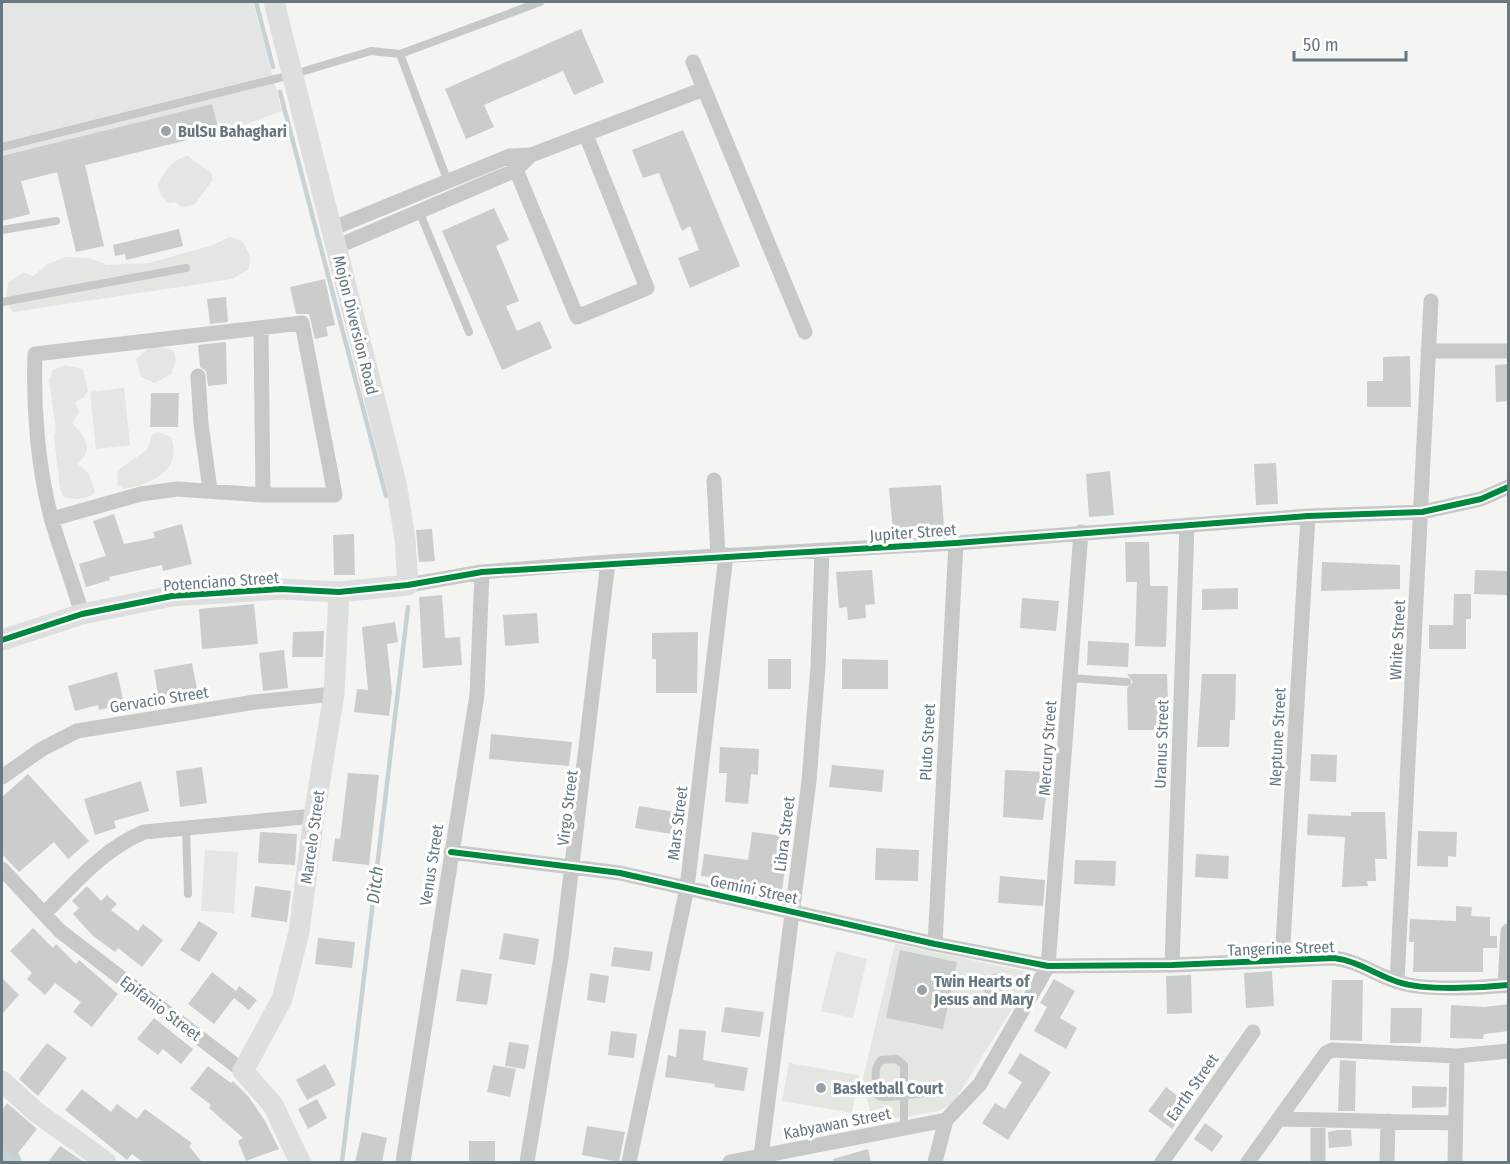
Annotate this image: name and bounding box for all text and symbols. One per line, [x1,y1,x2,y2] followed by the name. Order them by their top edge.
[1294,24,1406,62] scale bar
[1303,34,1339,56] text: 50 m
[178,122,287,141] place label: BulSu Bahaghari
[159,124,173,138] marker: BulSu Bahaghari
[329,254,382,397] street label: Mojon Diversion Road
[869,520,958,545] street label: Jupiter Street
[162,568,280,595] street label: Potenciano Street
[1386,599,1409,681] street label: White Street
[108,682,211,717] street label: Gervacio Street
[1265,686,1290,787] street label: Neptune Street
[1150,698,1173,789] street label: Uranus Street
[1035,699,1060,796] street label: Mercury Street
[916,702,939,781] street label: Pluto Street
[553,768,582,847] street label: Virgo Street
[664,784,692,861] street label: Mars Street
[297,788,329,885] street label: Marcelo Street
[770,795,799,873] street label: Libra Street
[416,822,447,907] street label: Venus Street
[362,865,388,905] water label: Ditch
[708,871,800,908] street label: Gemini Street
[1227,937,1336,960] street label: Tangerine Street
[117,972,205,1045] street label: Epifanio Street
[933,972,1034,1009] place label: Twin Hearts of Jesus and Mary
[915,983,929,997] marker: Twin Hearts of Jesus and Mary
[1162,1049,1223,1124] street label: Earth Street
[833,1079,944,1098] place label: Basketball Court
[814,1081,828,1095] marker: Basketball Court
[782,1104,893,1143] street label: Kabyawan Street

